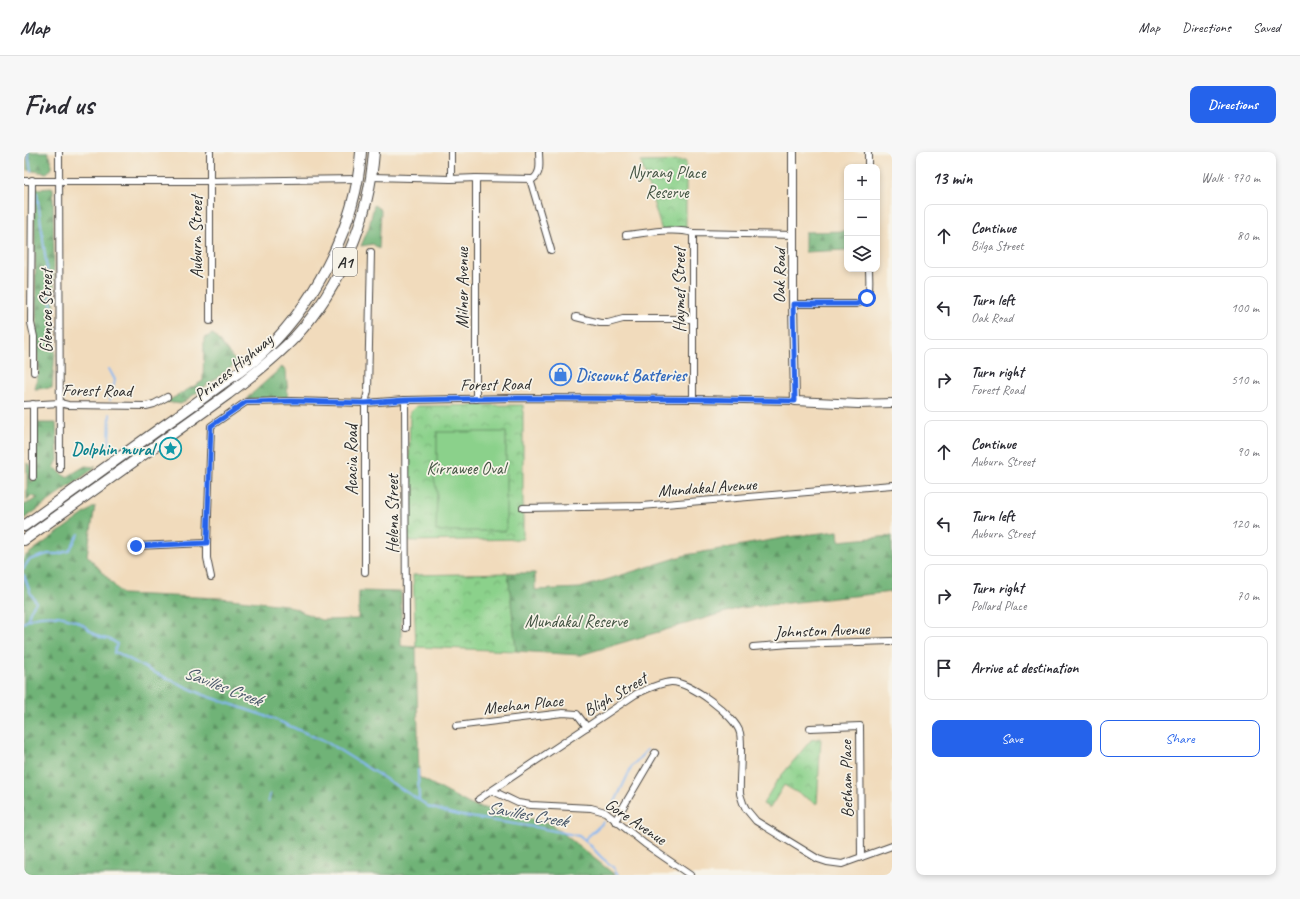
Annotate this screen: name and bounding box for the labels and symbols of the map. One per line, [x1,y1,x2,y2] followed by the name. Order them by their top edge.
[629,162,707,203] park label: Nyrang Place Reserve
[186,193,207,279] street label: Auburn Street
[669,245,690,333] street label: Haymet Street
[769,245,791,304] street label: Oak Road
[452,246,473,328] street label: Milner Avenue
[333,248,357,276] road number: A1
[36,267,57,353] street label: Glencoe Street
[858,289,876,307] route start
[190,329,278,406] street label: Princes Highway
[548,362,574,388] shop icon: Discount Batteries
[576,365,688,386] place label: Discount Batteries
[460,373,532,396] street label: Forest Road
[62,379,134,402] street label: Forest Road
[341,422,362,495] street label: Acacia Road
[157,436,183,462] place icon: Dolphin mural
[72,439,158,460] place label: Dolphin mural
[426,458,509,479] park label: Kirrawee Oval
[382,472,403,554] street label: Helena Street
[657,473,759,501] street label: Mundakal Avenue
[127,537,145,555] route end
[525,611,629,632] park label: Mundakal Reserve
[773,618,871,643] street label: Johnston Avenue
[181,661,268,712] water label: Savilles Creek
[580,667,653,721] street label: Bligh Street
[482,690,565,719] street label: Meehan Place
[835,739,858,818] street label: Betham Place
[601,793,671,850] street label: Gore Avenue
[485,796,572,832] water label: Savilles Creek

